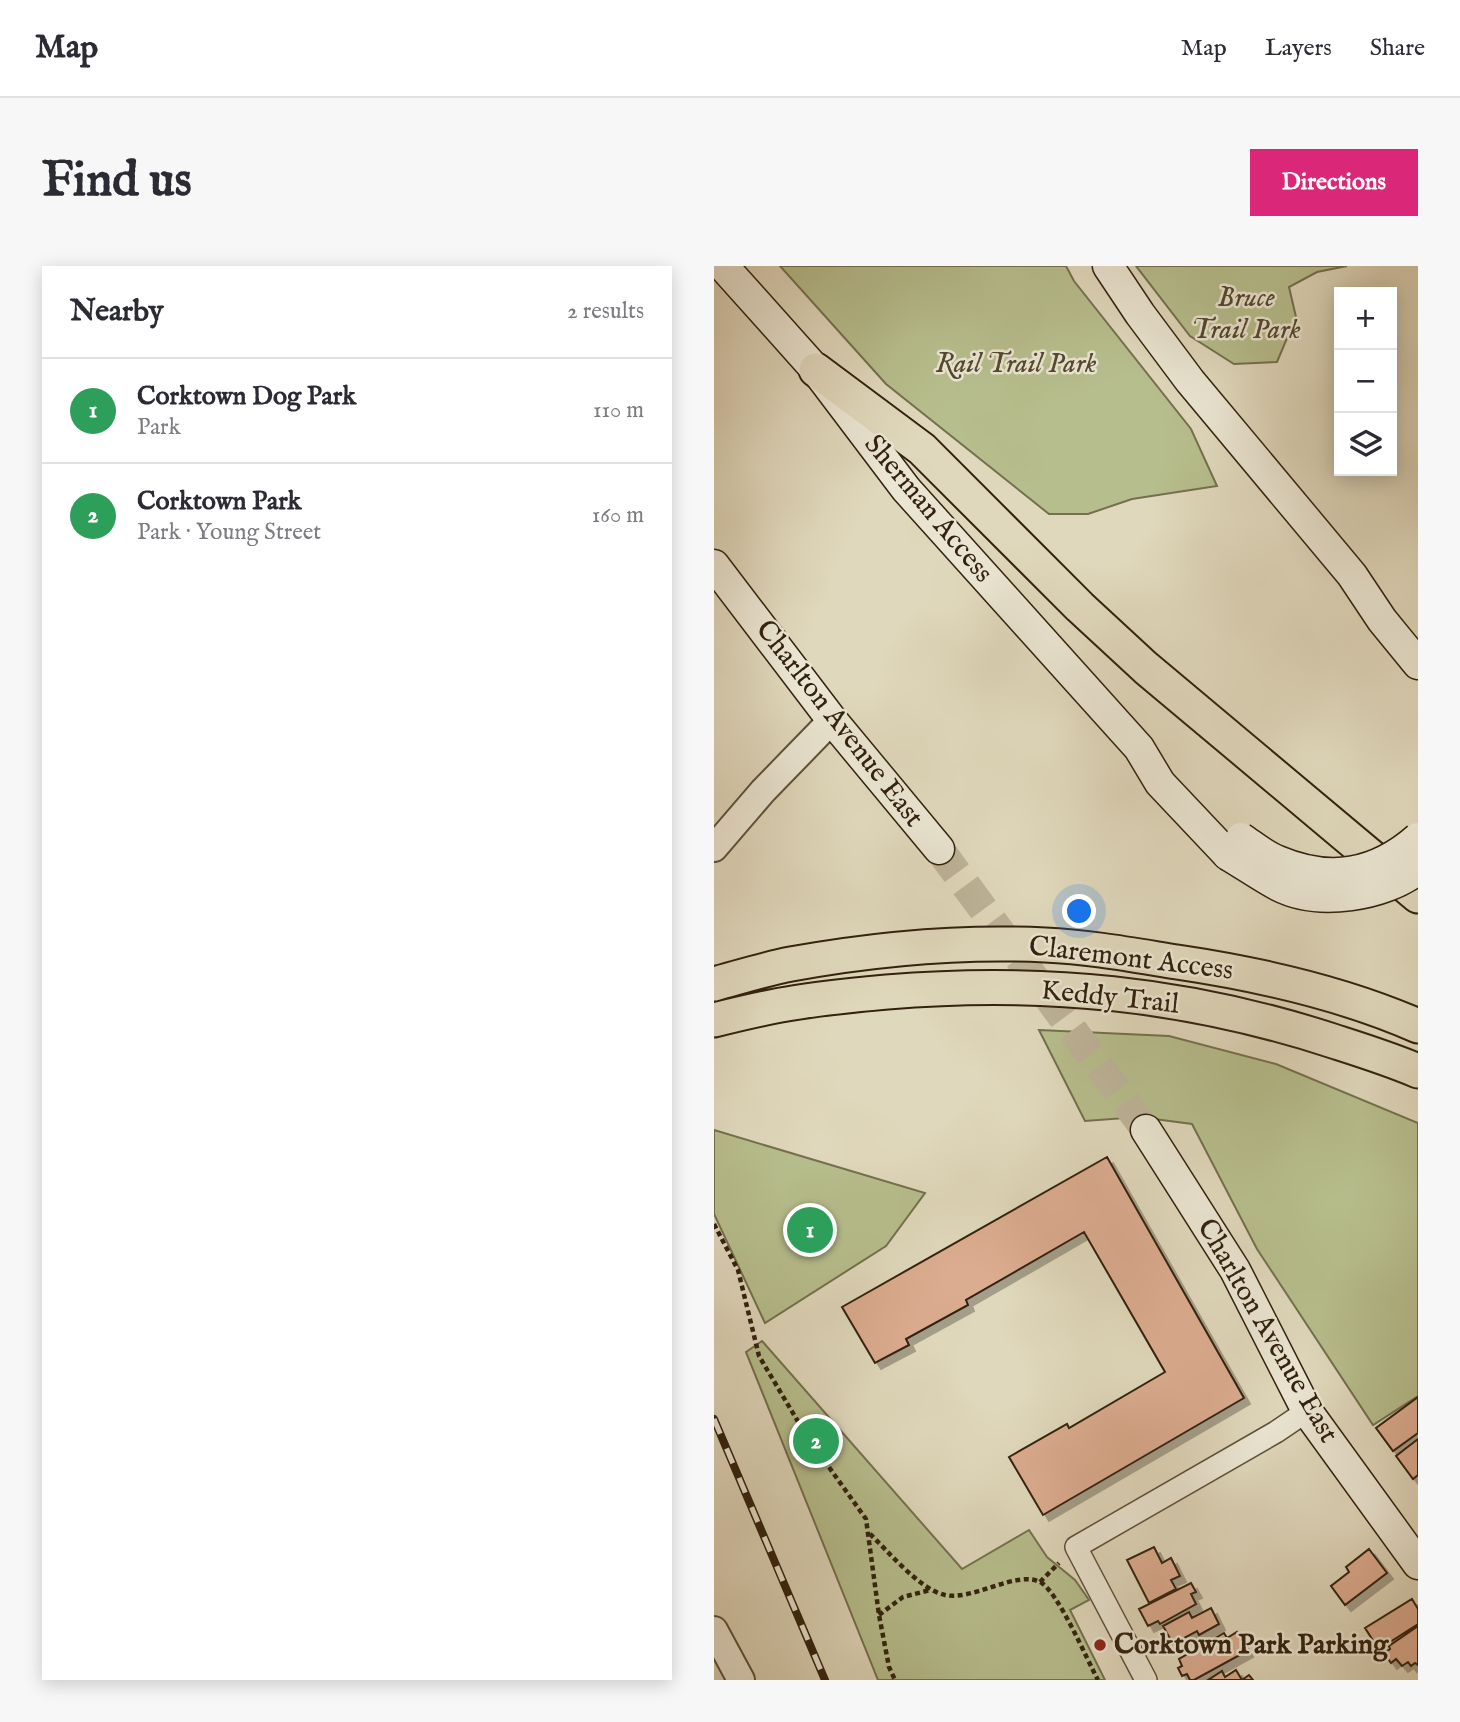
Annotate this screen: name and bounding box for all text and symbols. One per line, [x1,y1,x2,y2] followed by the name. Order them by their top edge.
[35,27,98,69] text: Map
[1181,33,1227,64] text: Map
[1265,33,1332,64] text: Layers
[1370,33,1425,64] text: Share
[1250,149,1418,216] button: Directions
[42,151,192,213] text: Find us
[1191,281,1301,348] park label: Bruce Trail Park
[1334,287,1397,476] map controls
[1334,287,1397,350] button: +
[70,293,163,331] text: Nearby
[567,297,644,326] text: 2 results
[936,347,1096,382] park label: Rail Trail Park
[1334,350,1397,413] button: −
[137,380,356,413] text: Corktown Dog Park
[89,396,97,425] text: 1
[593,396,644,425] text: 110 m
[137,413,181,442] text: Park
[1334,413,1397,476] button: layers
[856,428,1000,590] street label: Sherman Access
[137,485,302,518] text: Corktown Park
[88,501,98,530] text: 2
[592,501,644,530] text: 160 m
[137,518,321,547] text: Park · Young Street
[747,613,931,835] street label: Charlton Avenue East
[1062,894,1096,928] your location
[1027,929,1235,989] street label: Claremont Access
[1039,973,1181,1023] street label: Keddy Trail
[787,1204,833,1256] pin: 1
[1189,1213,1346,1450] street label: Charlton Avenue East
[793,1415,839,1467] pin: 2
[1114,1628,1389,1663] place label: Corktown Park Parking
[1092,1637,1108,1653] marker: Corktown Park Parking

